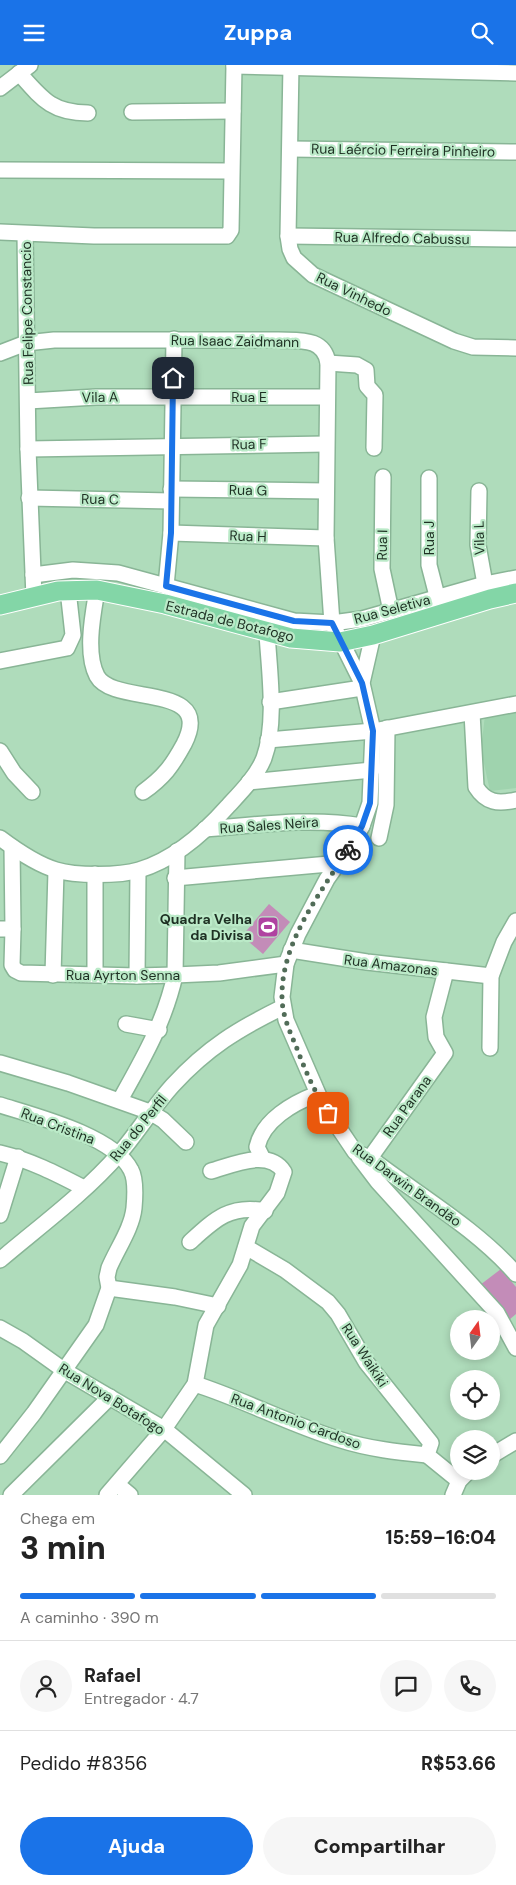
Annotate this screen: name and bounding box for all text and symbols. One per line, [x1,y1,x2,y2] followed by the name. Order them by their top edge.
[224,18,292,47] text: Zuppa
[20,19,48,47] icon: menu
[468,19,496,47] icon: search
[311,139,495,161] street label: Rua Laércio Ferreira Pinheiro
[334,228,470,248] street label: Rua Alfredo Cabussu
[17,241,37,385] street label: Rua Felipe Constancio
[313,268,395,320] street label: Rua Vinhedo
[171,331,299,351] street label: Rua Isaac Zaidmann
[152,357,194,399] pin
[159,364,187,392] icon: home
[82,388,118,406] street label: Vila A
[231,388,267,406] street label: Rua E
[231,435,267,453] street label: Rua F
[229,481,267,499] street label: Rua G
[81,490,119,508] street label: Rua C
[469,520,489,556] street label: Vila L
[420,521,438,555] street label: Rua J
[229,526,267,546] street label: Rua H
[373,529,391,561] street label: Rua I
[352,590,432,628] street label: Rua Seletiva
[164,596,296,646] street label: Estrada de Botafogo
[219,813,319,837] street label: Rua Sales Neira
[323,825,373,875] courier
[334,836,362,864] icon: bike
[160,910,252,944] place label: Quadra Velha da Divisa
[256,915,280,939] sports icon: Quadra Velha da Divisa
[343,950,439,980] street label: Rua Amazonas
[66,966,180,984] street label: Rua Ayrton Senna
[379,1072,435,1140] street label: Rua Parana
[106,1091,170,1165] street label: Rua do Perfil
[307,1092,349,1134] pin
[314,1099,342,1127] icon: bag
[19,1104,97,1148] street label: Rua Cristina
[349,1140,465,1230] street label: Rua Darwin Brandão
[450,1310,500,1360] north arrow
[450,1310,500,1480] map controls
[338,1320,392,1390] street label: Rua Waikiki
[56,1359,168,1439] street label: Rua Nova Botafogo
[450,1370,500,1420] button: locate
[229,1389,363,1453] street label: Rua Antonio Cardoso
[450,1430,500,1480] button: layers
[20,1508,95,1529] text: Chega em
[386,1525,496,1550] text: 15:59–16:04
[20,1527,106,1569] text: 3 min
[20,1607,159,1628] text: A caminho · 390 m
[20,1660,72,1712] button: person
[380,1660,432,1712] button: chat
[444,1660,496,1712] button: phone
[84,1663,141,1688] text: Rafael
[84,1688,199,1709] text: Entregador · 4.7
[20,1751,148,1776] text: Pedido #8356
[421,1751,496,1776] text: R$53.66
[20,1817,253,1875] button: Ajuda
[263,1817,496,1875] button: Compartilhar

